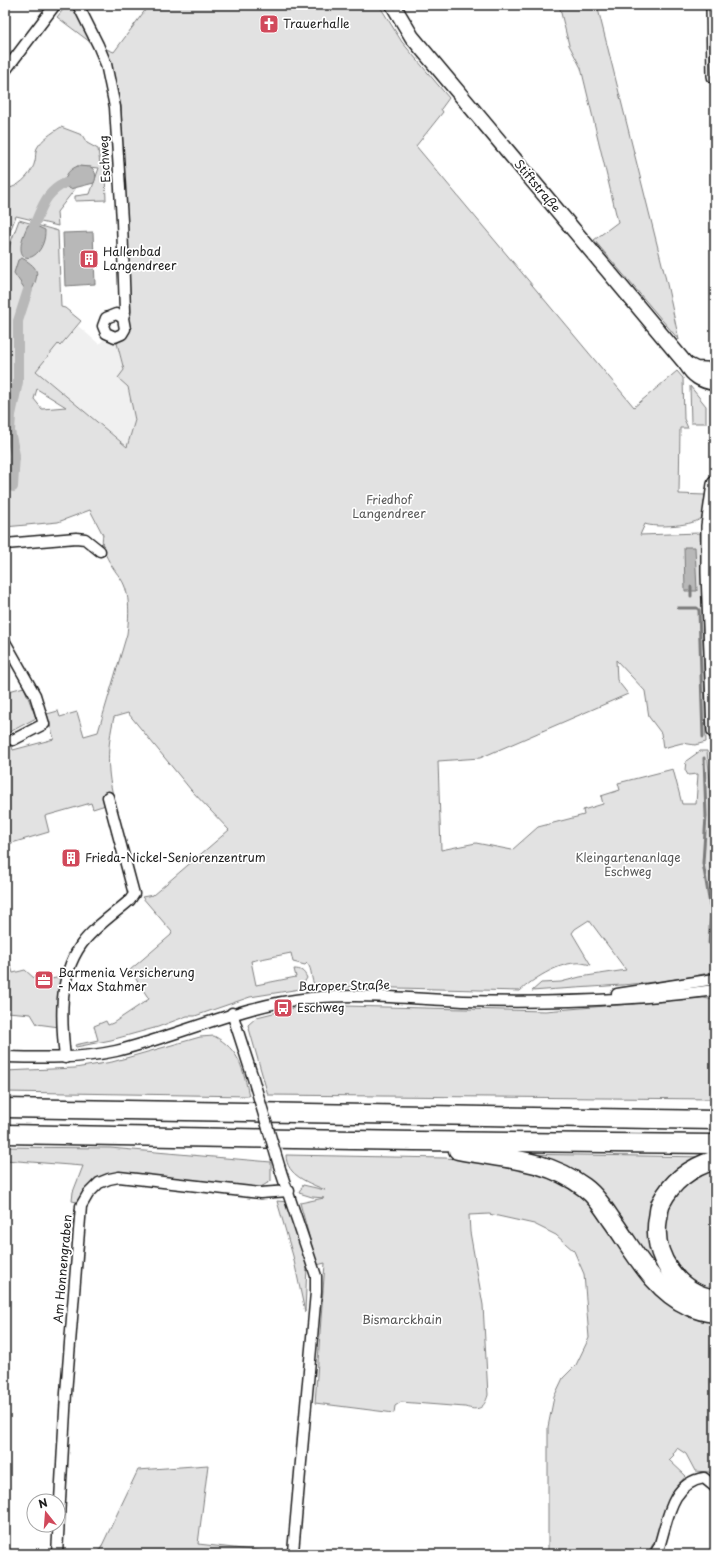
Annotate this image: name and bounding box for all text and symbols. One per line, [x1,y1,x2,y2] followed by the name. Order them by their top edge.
[258,13,280,35] church icon: Trauerhalle
[283,14,350,32] place label: Trauerhalle
[94,135,114,183] street label: Eschweg
[510,155,565,216] street label: Stiftstraße
[103,242,177,274] place label: Hallenbad Langendreer
[78,248,100,270] building icon: Hallenbad Langendreer
[352,490,426,522] park label: Friedhof Langendreer
[60,847,82,869] building icon: Frieda-Nickel-Seniorenzentrum
[85,848,266,866] place label: Frieda-Nickel-Seniorenzentrum
[575,848,681,880] park label: Kleingartenanlage Eschweg
[58,963,195,995] place label: Barmenia Versicherung - Max Stahmer
[33,969,55,991] office icon: Barmenia Versicherung - Max Stahmer
[298,975,390,995] street label: Baroper Straße
[272,997,294,1019] bus stop icon: Eschweg
[297,998,345,1016] place label: Eschweg
[48,1214,76,1324] street label: Am Honnengraben
[362,1310,442,1328] park label: Bismarckhain
[26,1493,66,1533] north arrow
[36,1493,50,1512] text: N

